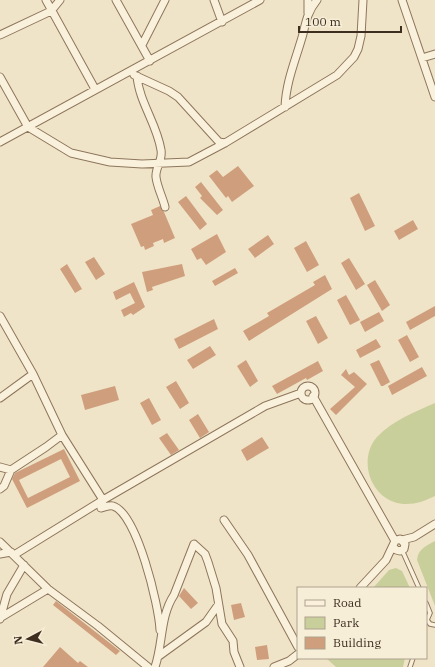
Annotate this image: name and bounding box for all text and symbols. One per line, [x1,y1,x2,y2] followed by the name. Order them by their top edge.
[299,8,401,34] scale bar
[305,14,341,29] text: 100 m
[297,587,427,659] legend
[333,595,362,610] text: Road
[333,615,359,630] text: Park
[8,619,48,659] north arrow
[11,635,26,645] text: N
[333,635,381,650] text: Building

